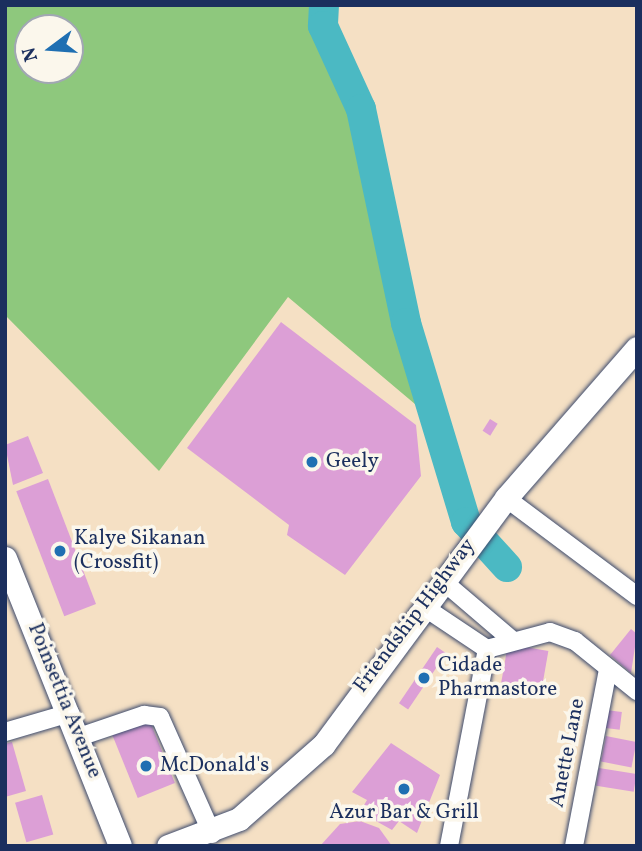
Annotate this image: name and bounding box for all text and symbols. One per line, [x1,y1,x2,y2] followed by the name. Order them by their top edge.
[14,14,84,84] north arrow
[16,44,45,64] text: N
[326,449,379,475] place label: Geely
[304,454,320,470] marker: Geely
[74,526,206,576] place label: Kalye Sikanan (Crossfit)
[349,534,481,698] street label: Friendship Highway
[52,543,68,559] marker: Kalye Sikanan (Crossfit)
[21,620,107,782] street label: Poinsettia Avenue
[438,653,557,703] place label: Cidade Pharmastore
[416,670,432,686] marker: Cidade Pharmastore
[545,696,591,810] street label: Anette Lane
[160,753,269,779] place label: McDonald's
[138,758,154,774] marker: McDonald's
[396,781,412,797] marker: Azur Bar & Grill
[329,800,479,826] place label: Azur Bar & Grill

